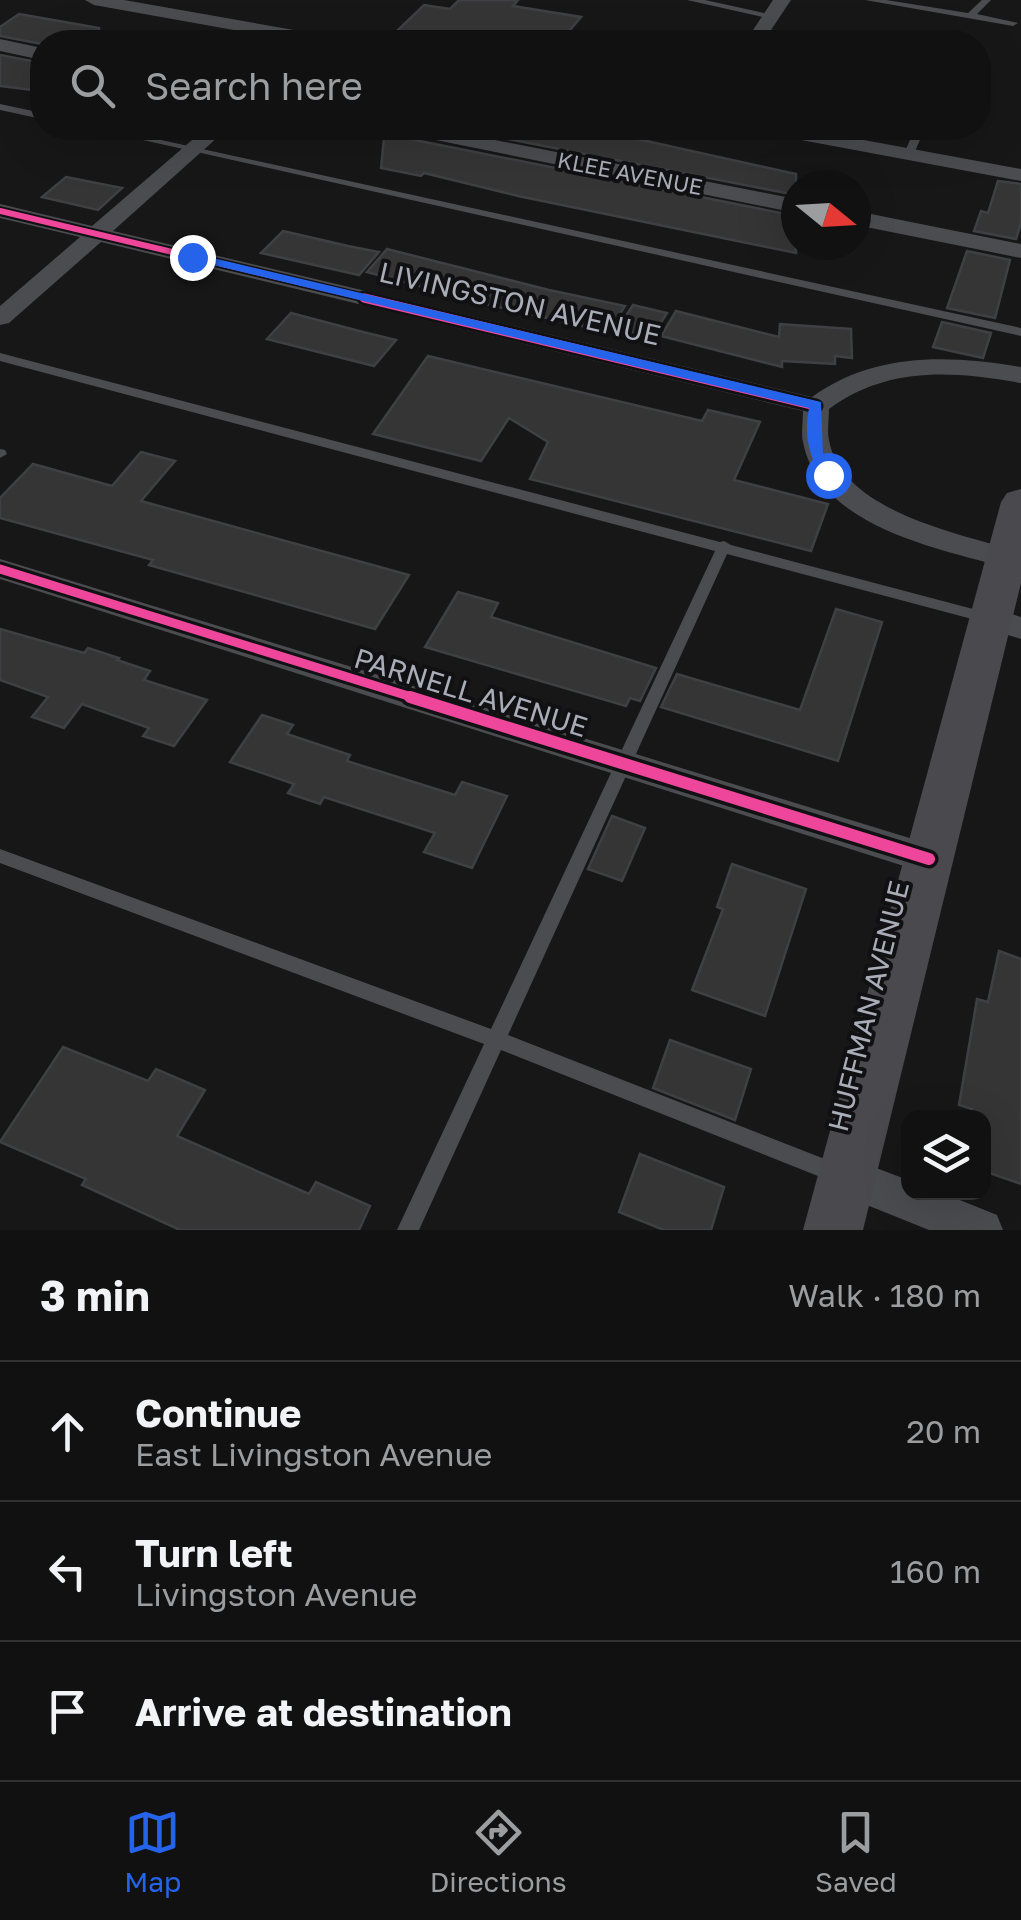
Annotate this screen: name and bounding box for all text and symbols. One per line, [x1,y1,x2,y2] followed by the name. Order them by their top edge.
[30,30,991,140] search box
[65,58,120,113] icon: search
[145,63,363,108] text: Search here
[555,146,705,200] street label: KLEE AVENUE
[781,170,871,260] north arrow
[170,235,216,281] route end
[376,255,664,351] street label: LIVINGSTON AVENUE
[806,453,852,499] route start
[350,641,592,743] street label: PARNELL AVENUE
[821,877,915,1135] street label: HUFFMAN AVENUE
[901,1110,991,1200] map controls
[901,1110,991,1200] button: layers
[40,1270,150,1320] text: 3 min
[788,1276,981,1314] text: Walk · 180 m
[135,1390,301,1435] text: Continue
[40,1404,95,1459] icon: ahead
[906,1412,981,1450] text: 20 m
[135,1435,492,1473] text: East Livingston Avenue
[135,1530,293,1575] text: Turn left
[40,1544,95,1599] icon: left
[890,1552,981,1590] text: 160 m
[135,1575,417,1613] text: Livingston Avenue
[40,1684,95,1739] icon: arrive
[135,1689,512,1734] text: Arrive at destination
[124,1805,181,1898] tab: Map
[430,1805,567,1898] tab: Directions
[815,1805,897,1898] tab: Saved

